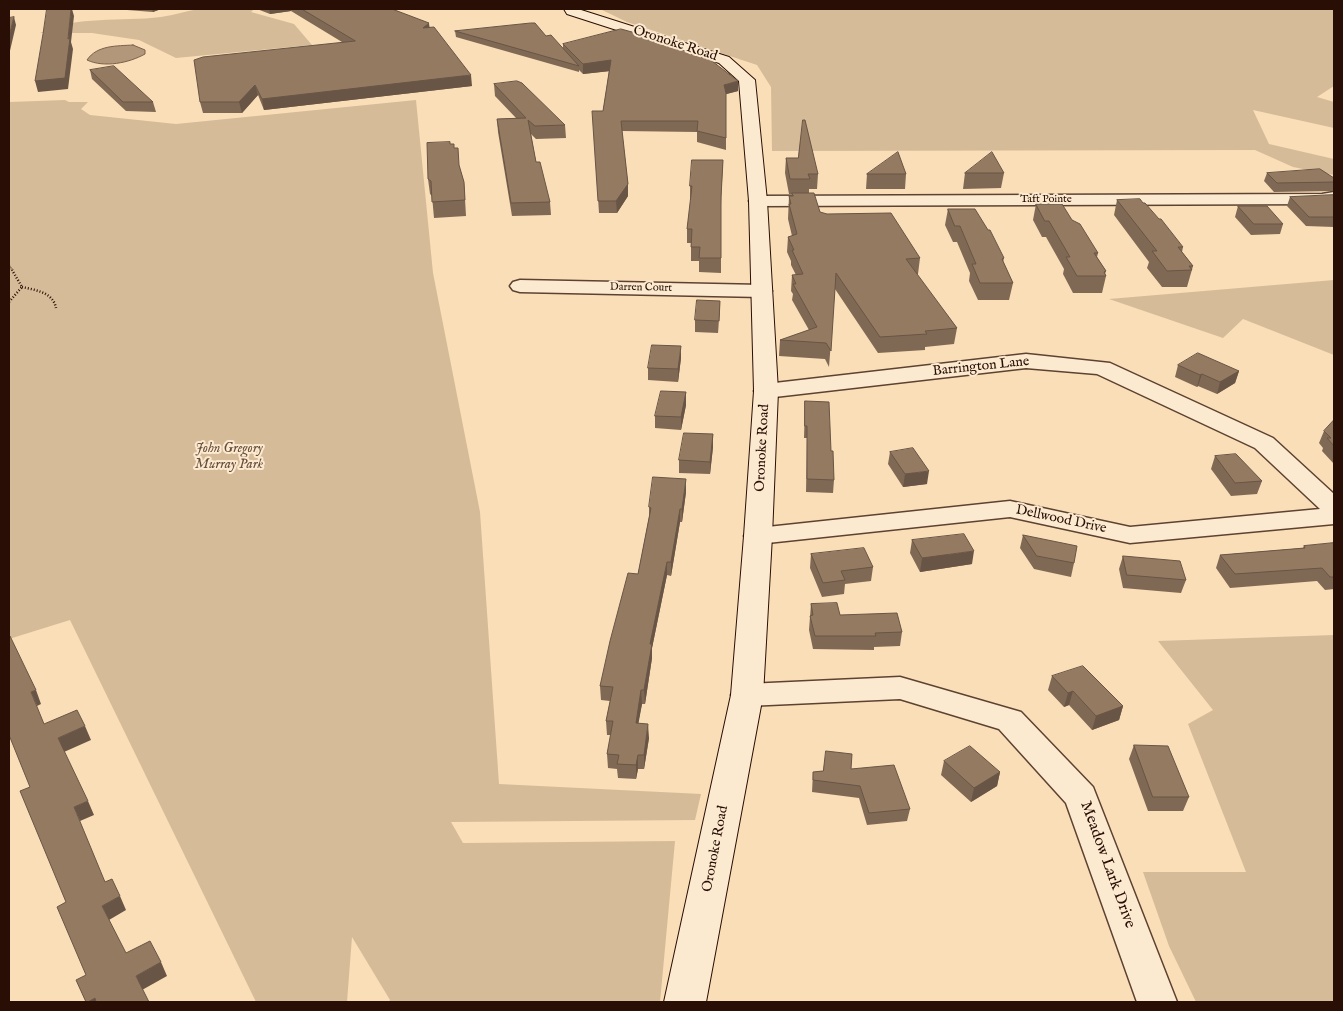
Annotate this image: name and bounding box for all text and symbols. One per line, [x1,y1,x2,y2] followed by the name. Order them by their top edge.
[631,22,719,66] street label: Oronoke Road
[1020,193,1072,207] street label: Taft Pointe
[610,281,672,295] street label: Darren Court
[932,354,1030,380] street label: Barrington Lane
[752,404,774,492] street label: Oronoke Road
[195,441,263,474] park label: John Gregory Murray Park
[1014,502,1108,538] street label: Dellwood Drive
[1075,799,1139,931] street label: Meadow Lark Drive
[699,804,733,894] street label: Oronoke Road

